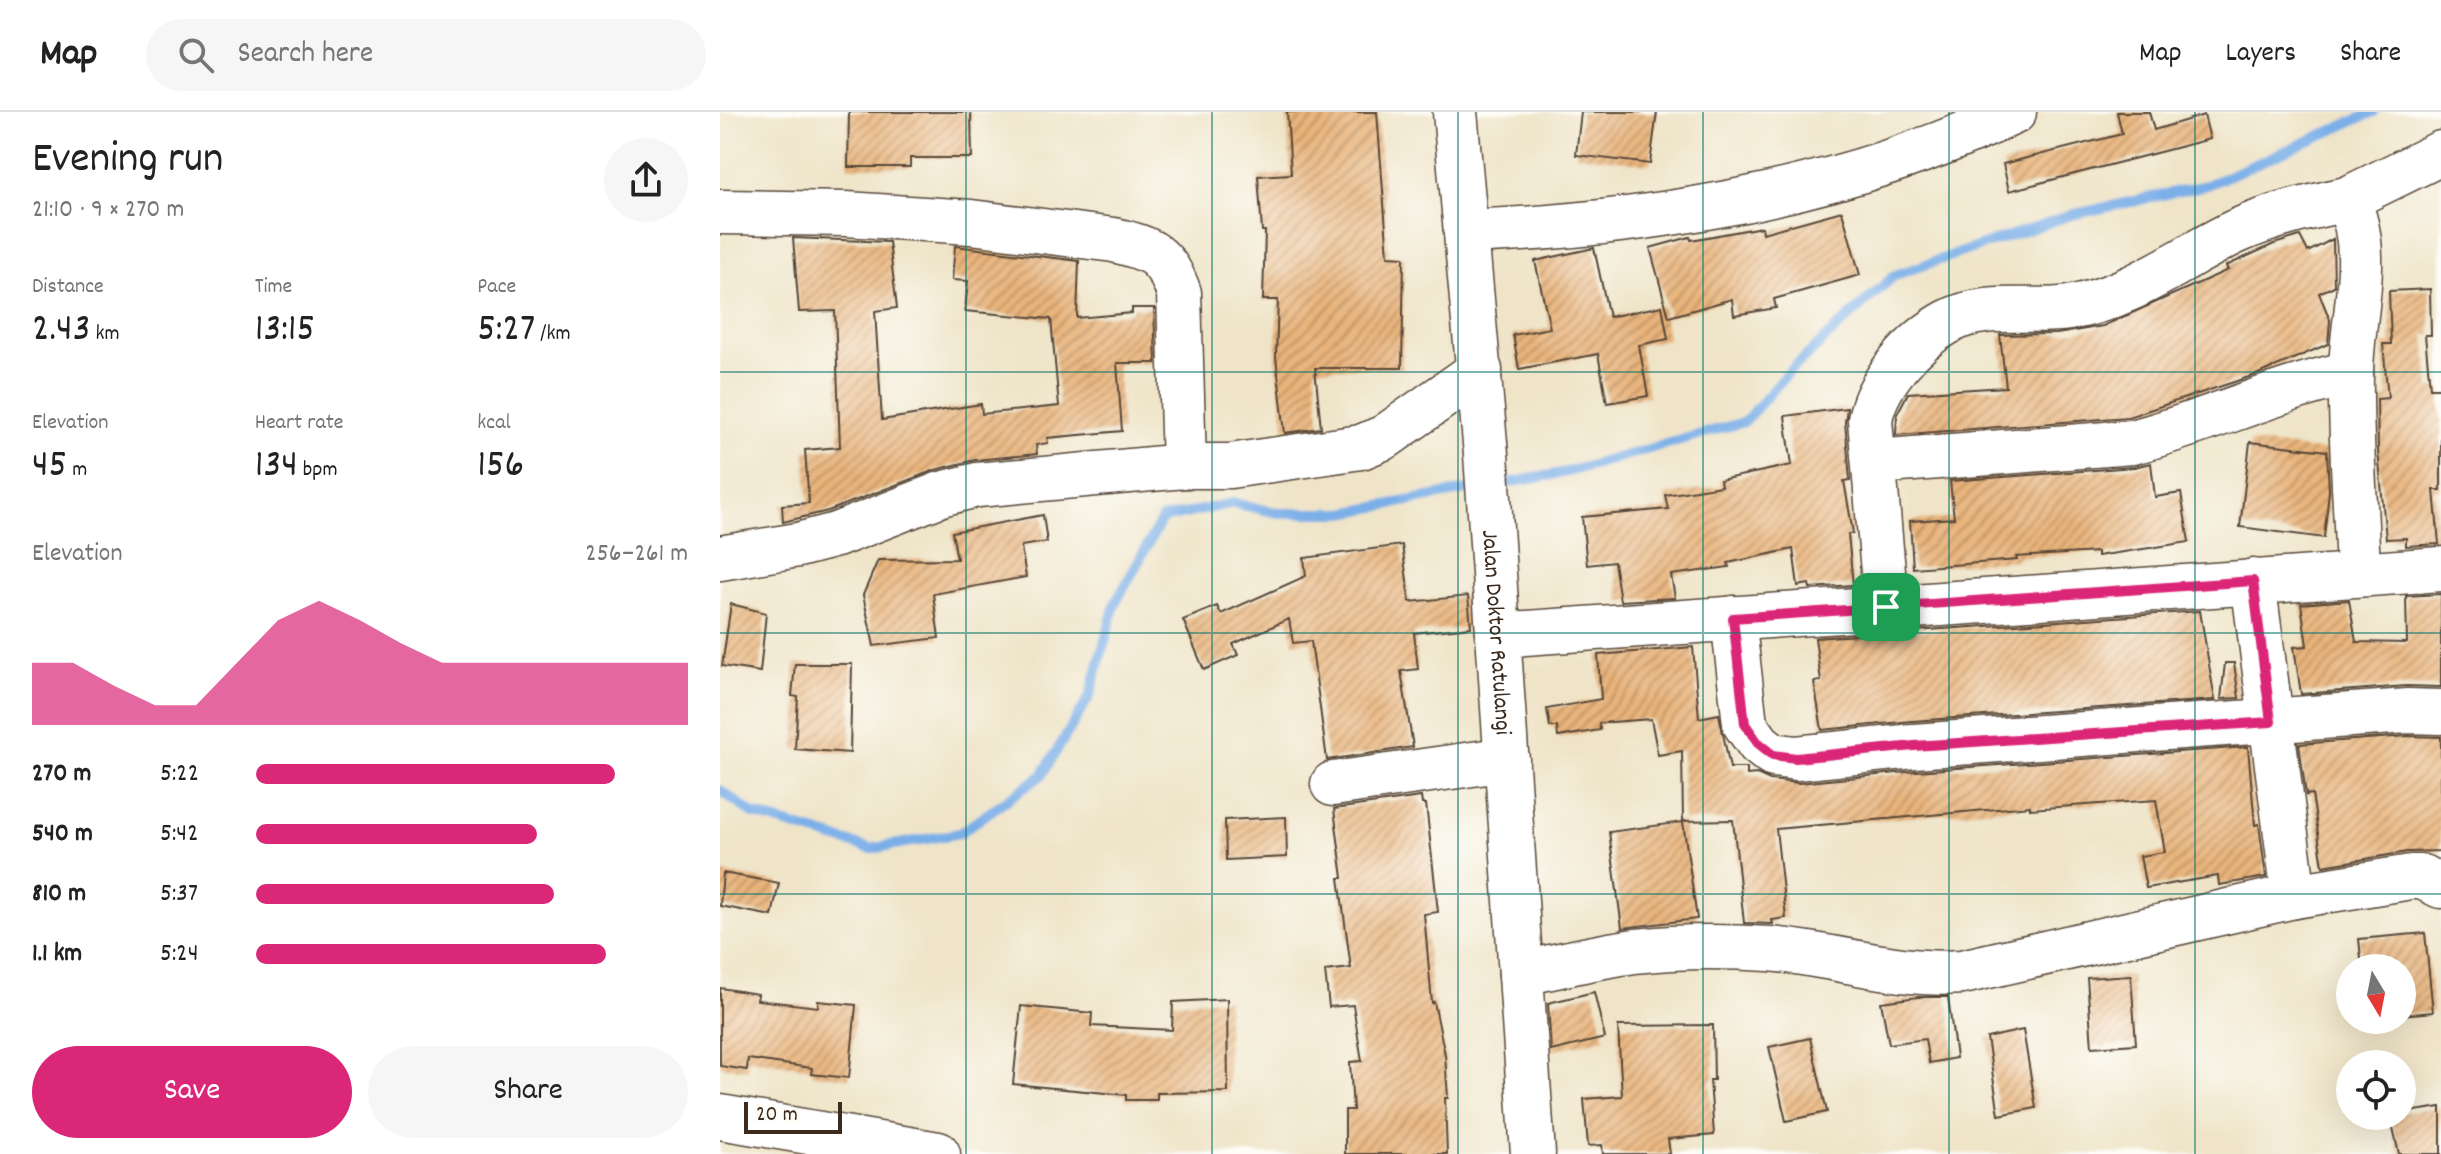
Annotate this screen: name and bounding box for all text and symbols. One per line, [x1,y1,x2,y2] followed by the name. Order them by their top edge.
[146,19,706,91] search box
[40,28,98,83] text: Map
[174,33,218,77] icon: search
[238,34,373,77] text: Search here
[2139,35,2182,75] text: Map
[2226,35,2296,75] text: Layers
[2340,35,2401,75] text: Share
[32,130,223,193] text: Evening run
[604,138,688,222] button: share
[32,192,184,229] text: 21:10 · 9 × 270 m
[32,272,104,303] text: Distance
[255,272,292,303] text: Time
[477,272,516,303] text: Pace
[32,303,90,360] text: 2.43
[255,303,315,360] text: 13:15
[477,303,535,360] text: 5:27
[90,319,120,350] text: km
[535,319,571,350] text: /km
[32,408,109,439] text: Elevation
[255,408,344,439] text: Heart rate
[477,408,511,439] text: kcal
[32,439,67,496] text: 45
[255,439,298,496] text: 134
[477,439,524,496] text: 156
[67,455,87,486] text: m
[298,455,338,486] text: bpm
[1471,529,1519,736] street label: Jalan Doktor Ratulangi
[32,536,122,573] text: Elevation
[585,536,688,573] text: 256–261 m
[1852,573,1920,641] pin
[1864,585,1908,629] icon: arrive
[32,756,91,793] text: 270 m
[160,756,199,793] text: 5:22
[32,816,93,853] text: 540 m
[160,816,199,853] text: 5:42
[32,876,86,913] text: 810 m
[160,876,198,913] text: 5:37
[32,936,82,973] text: 1.1 km
[160,936,199,973] text: 5:24
[2336,954,2416,1034] north arrow
[2336,954,2416,1130] map controls
[32,1046,352,1138] button: Save
[368,1046,688,1138] button: Share
[2336,1050,2416,1130] button: locate
[744,1098,842,1134] scale bar
[756,1100,798,1131] text: 20 m

